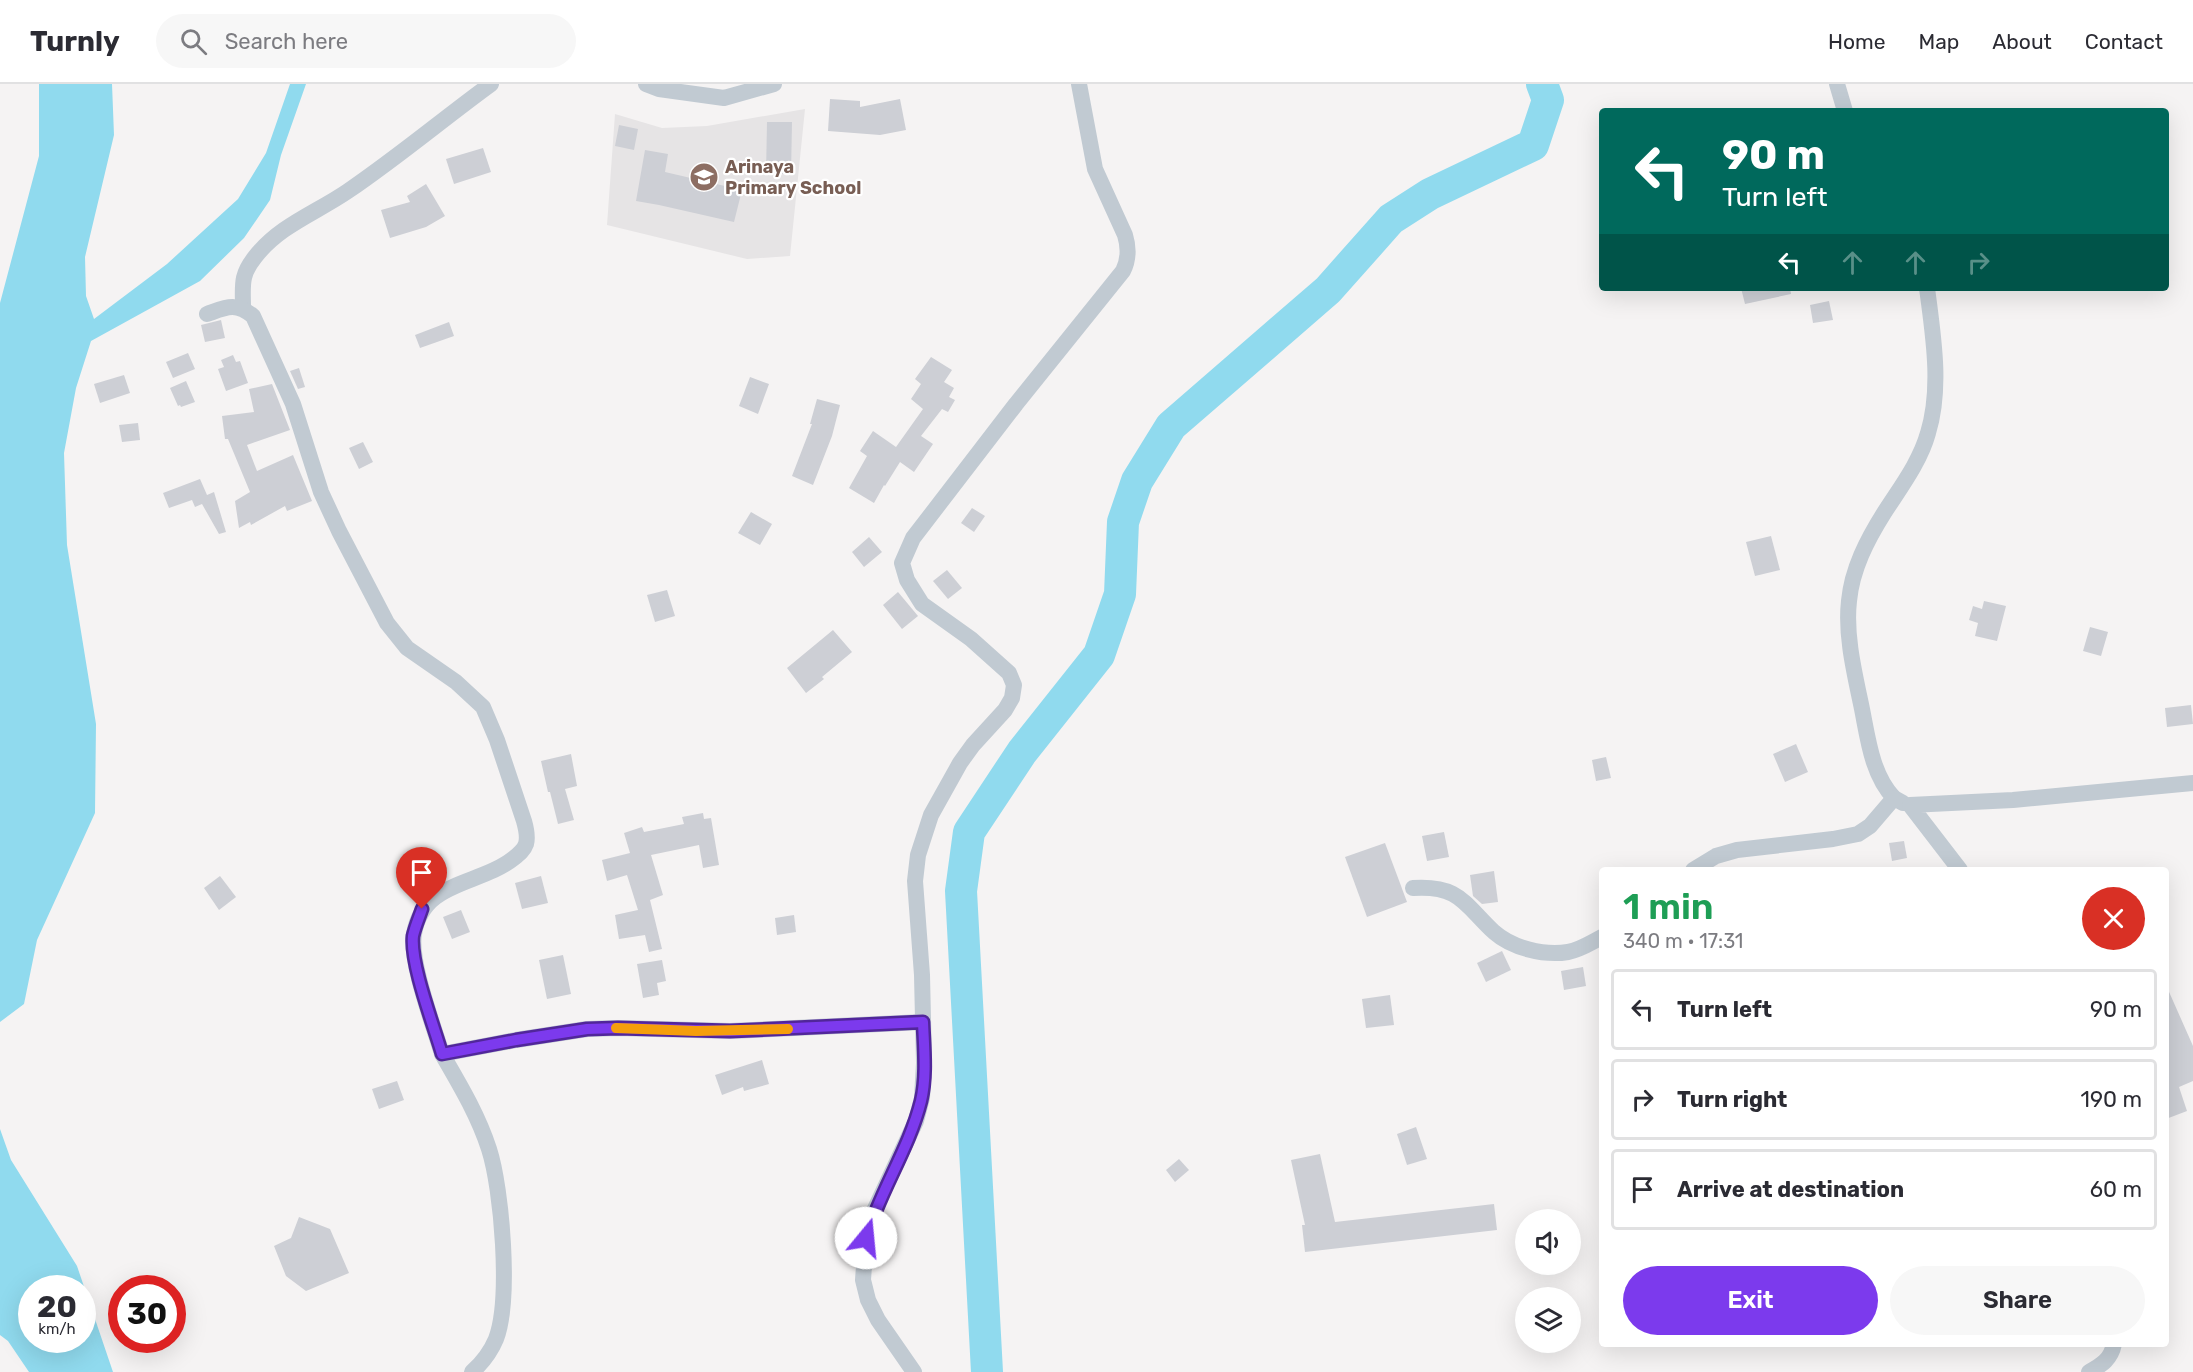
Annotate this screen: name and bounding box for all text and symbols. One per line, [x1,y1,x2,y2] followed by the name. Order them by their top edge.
[156,14,576,68] search box
[30,25,120,58] text: Turnly
[177,25,210,58] icon: search
[225,28,348,55] text: Search here
[1828,29,1885,54] text: Home
[1918,29,1959,54] text: Map
[1992,29,2052,54] text: About
[2085,29,2163,54] text: Contact
[1722,130,1825,180] text: 90 m
[1623,132,1701,210] icon: left
[725,156,861,199] place label: Arinaya Primary School
[688,161,720,193] school or university icon: Arinaya Primary School
[1722,181,1827,213] text: Turn left
[1773,246,1806,279] icon: left
[1836,246,1869,279] icon: ahead
[1899,246,1932,279] icon: ahead
[1962,246,1995,279] icon: right
[396,847,447,909] pin
[405,856,438,889] icon: arrive
[1623,885,1714,928] text: 1 min
[2082,887,2145,950] button: close
[1623,929,1743,953] text: 340 m · 17:31
[1626,993,1659,1026] icon: left
[1677,996,1772,1023] text: Turn left
[2090,996,2142,1023] text: 90 m
[1626,1083,1659,1116] icon: right
[1677,1086,1787,1113] text: Turn right
[2081,1086,2142,1113] text: 190 m
[1626,1173,1659,1206] icon: arrive
[1677,1176,1904,1203] text: Arrive at destination
[2090,1176,2142,1203] text: 60 m
[834,1206,898,1270] position arrow
[1515,1209,1581,1353] map controls
[1515,1209,1581,1275] button: sound
[1623,1266,1878,1335] button: Exit
[1890,1266,2145,1335] button: Share
[108,1275,186,1353] speed limit sign: 30
[1515,1287,1581,1353] button: layers
[37,1289,77,1325] text: 20
[38,1320,76,1338] text: km/h

